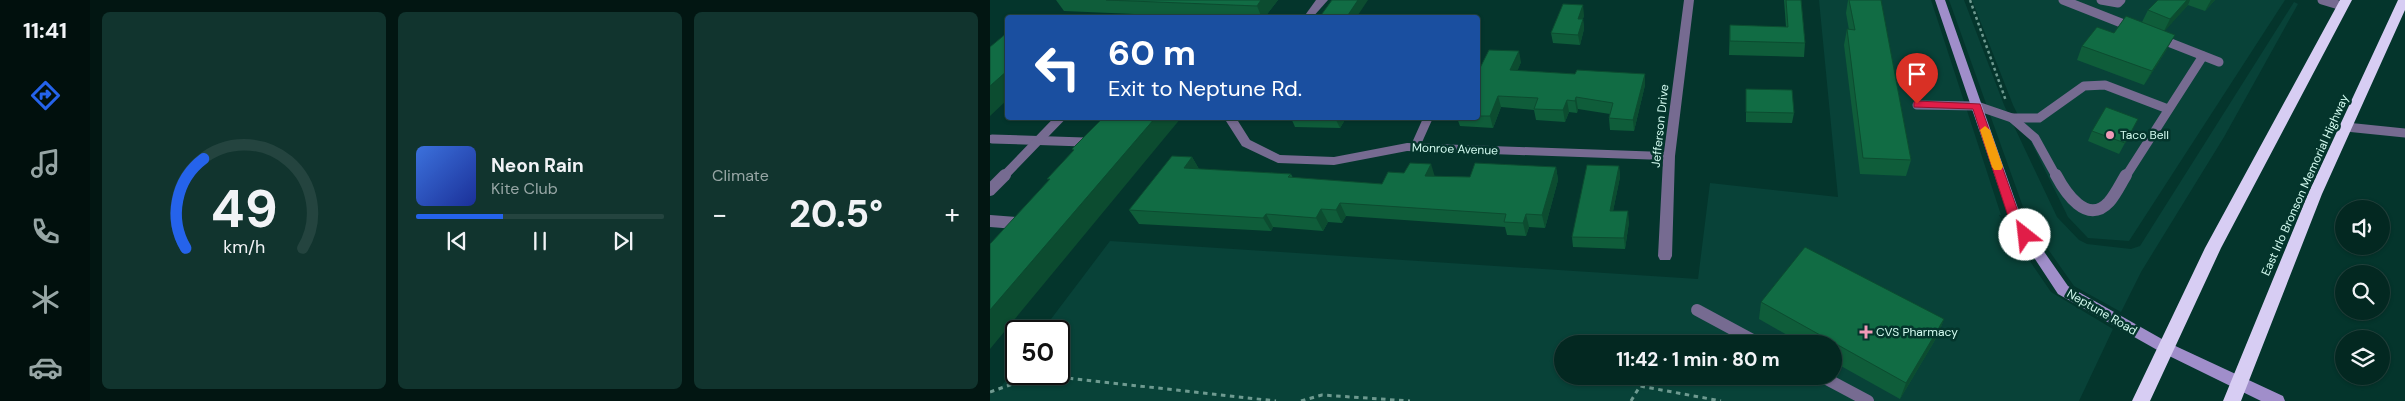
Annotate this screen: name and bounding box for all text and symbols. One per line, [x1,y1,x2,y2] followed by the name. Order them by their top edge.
[23,16,67,45] text: 11:41
[1108,30,1196,76] text: 60 m
[1025,35,1090,100] icon: left
[1896,53,1938,104] pin
[1903,60,1931,88] icon: arrive
[1108,74,1302,103] text: Exit to Neptune Rd.
[28,78,63,113] icon: directions
[1648,83,1672,168] street label: Jefferson Drive
[2258,92,2352,278] street label: East Irlo Bronson Memorial Highway
[2120,127,2169,143] place label: Taco Bell
[2104,129,2116,141] marker: Taco Bell
[1412,140,1499,159] street label: Monroe Avenue
[28,146,63,181] icon: music
[491,153,584,178] text: Neon Rain
[712,165,769,186] text: Climate
[211,175,277,243] text: 49
[491,178,558,199] text: Kite Club
[789,189,883,239] text: 20.5°
[712,196,727,233] text: −
[945,196,960,233] text: +
[2335,200,2390,385] map controls
[2335,200,2390,255] button: sound
[1998,208,2050,260] position arrow
[28,214,63,249] icon: phone
[443,227,471,255] icon: previous
[526,227,554,255] icon: pause
[609,227,637,255] icon: next
[223,235,265,259] text: km/h
[2335,265,2390,320] button: search
[28,282,63,317] icon: climate
[2064,285,2140,339] street label: Neptune Road
[1005,320,1070,385] speed limit sign: 50
[1876,324,1958,340] place label: CVS Pharmacy
[1860,326,1872,338] marker: CVS Pharmacy
[2335,330,2390,385] button: layers
[1616,347,1780,372] text: 11:42 · 1 min · 80 m
[28,350,63,385] icon: car

